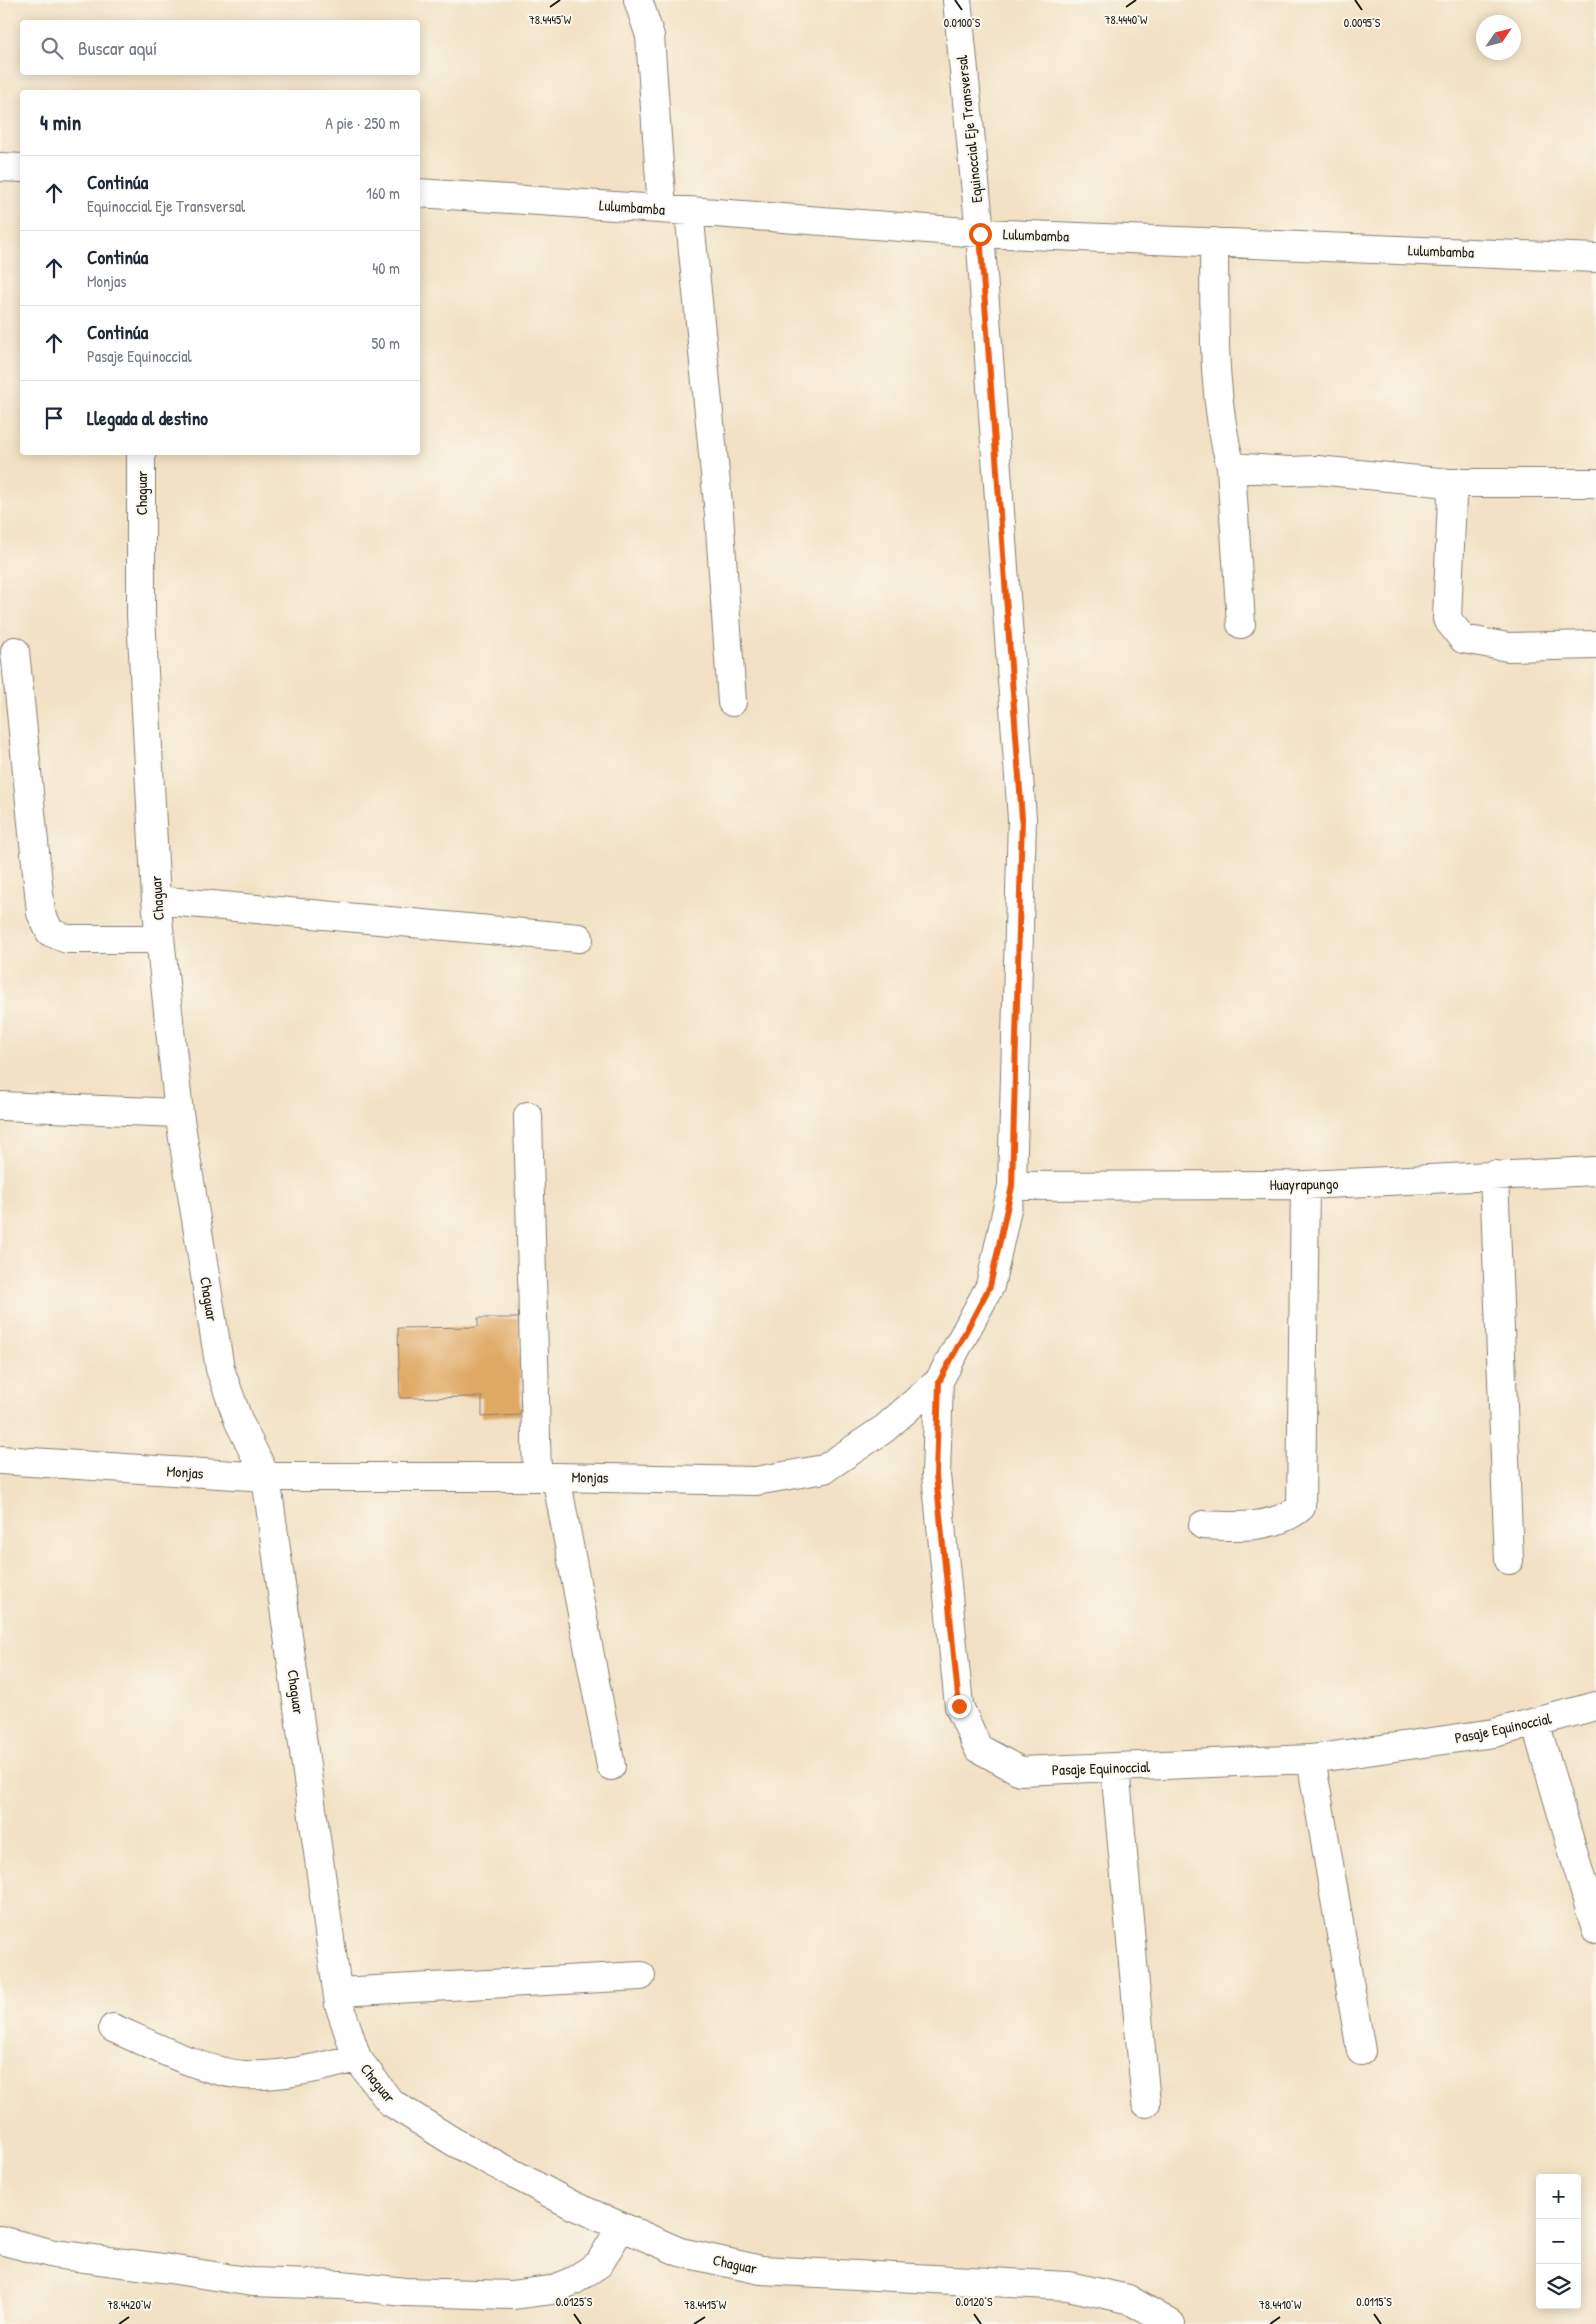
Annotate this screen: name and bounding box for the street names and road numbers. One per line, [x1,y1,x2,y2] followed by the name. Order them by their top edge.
[951,54,987,204] street label: Equinoccial Eje Transversal
[598,194,666,220] street label: Lulumbamba
[1003,223,1070,247] street label: Lulumbamba
[1408,239,1475,263] street label: Lulumbamba
[131,470,152,515] street label: Chaguar
[145,875,169,921] street label: Chaguar
[1269,1173,1339,1195] street label: Huayrapungo
[195,1275,223,1323] street label: Chaguar
[166,1460,204,1484] street label: Monjas
[571,1466,609,1488] street label: Monjas
[282,1668,310,1716] street label: Chaguar
[1453,1708,1553,1748] street label: Pasaje Equinoccial
[1051,1756,1151,1780] street label: Pasaje Equinoccial
[356,2059,400,2107] street label: Chaguar
[711,2249,759,2279] street label: Chaguar

